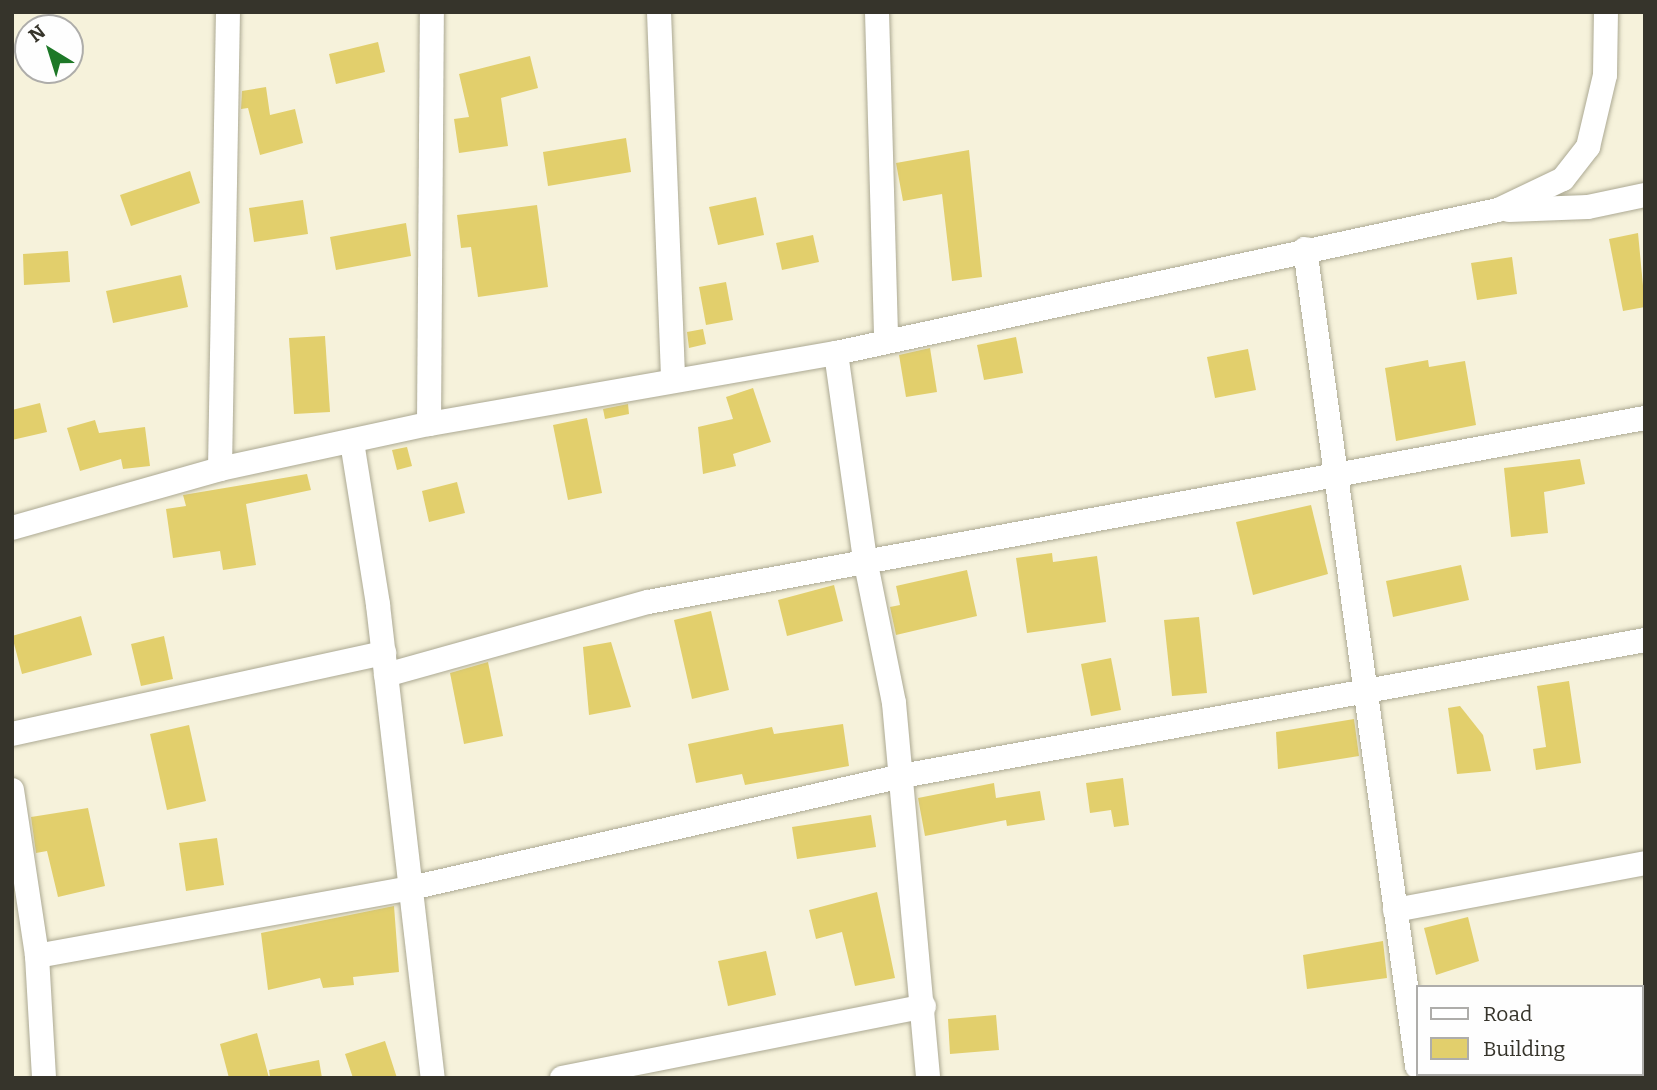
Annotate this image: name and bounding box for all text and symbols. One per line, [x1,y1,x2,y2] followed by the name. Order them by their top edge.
[14,14,84,84] north arrow
[24,20,50,47] text: N
[1416,985,1643,1076] legend
[1483,1001,1532,1027] text: Road
[1483,1036,1565,1062] text: Building

